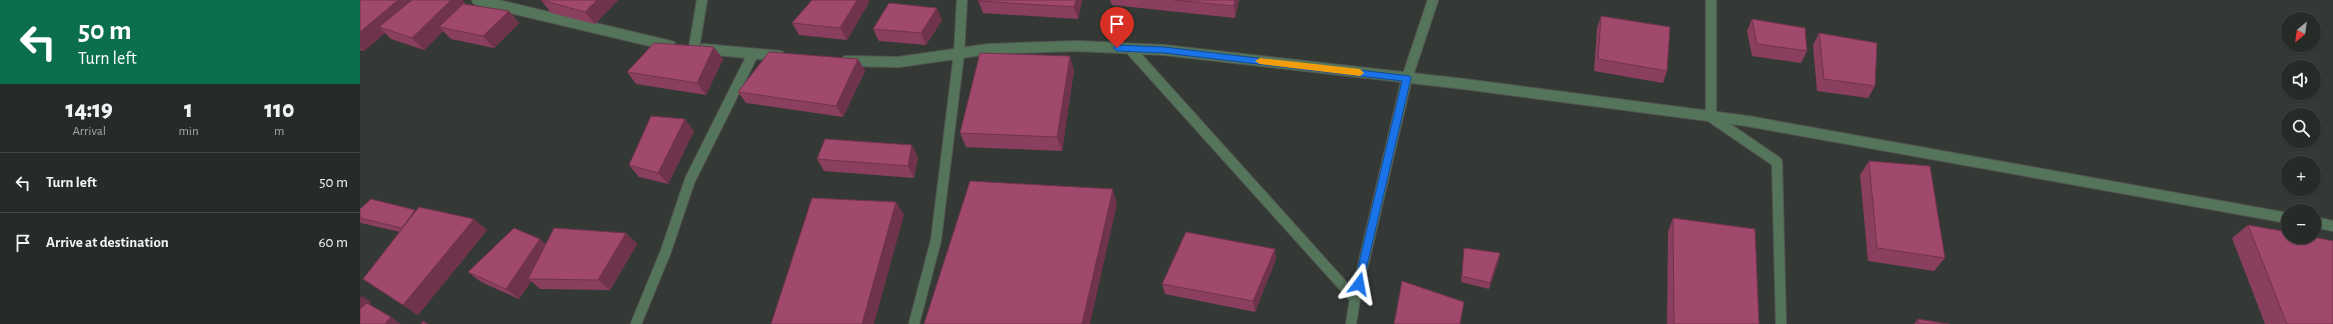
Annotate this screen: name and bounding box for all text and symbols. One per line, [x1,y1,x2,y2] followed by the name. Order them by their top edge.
[1100,7.0,1134,48] pin
[2281,12,2321,52] north arrow
[2281,12,2321,244] map controls
[1106,13,1128,35] icon: arrive
[12,16,64,68] icon: left
[78,17,132,45] text: 50 m
[78,50,137,68] text: Turn left
[2281,60,2321,100] button: sound
[66,98,113,122] text: 14:19
[184,98,193,122] text: 1
[264,98,294,122] text: 110
[2281,108,2321,148] button: search
[72,125,106,138] text: Arrival
[178,125,199,138] text: min
[274,125,285,138] text: m
[2281,156,2321,196] button: +
[12,172,34,194] icon: left
[46,175,97,190] text: Turn left
[319,175,348,190] text: 50 m
[2281,204,2321,244] button: −
[12,232,34,254] icon: arrive
[46,235,169,250] text: Arrive at destination
[319,235,348,250] text: 60 m
[1338,263,1380,305] position arrow

